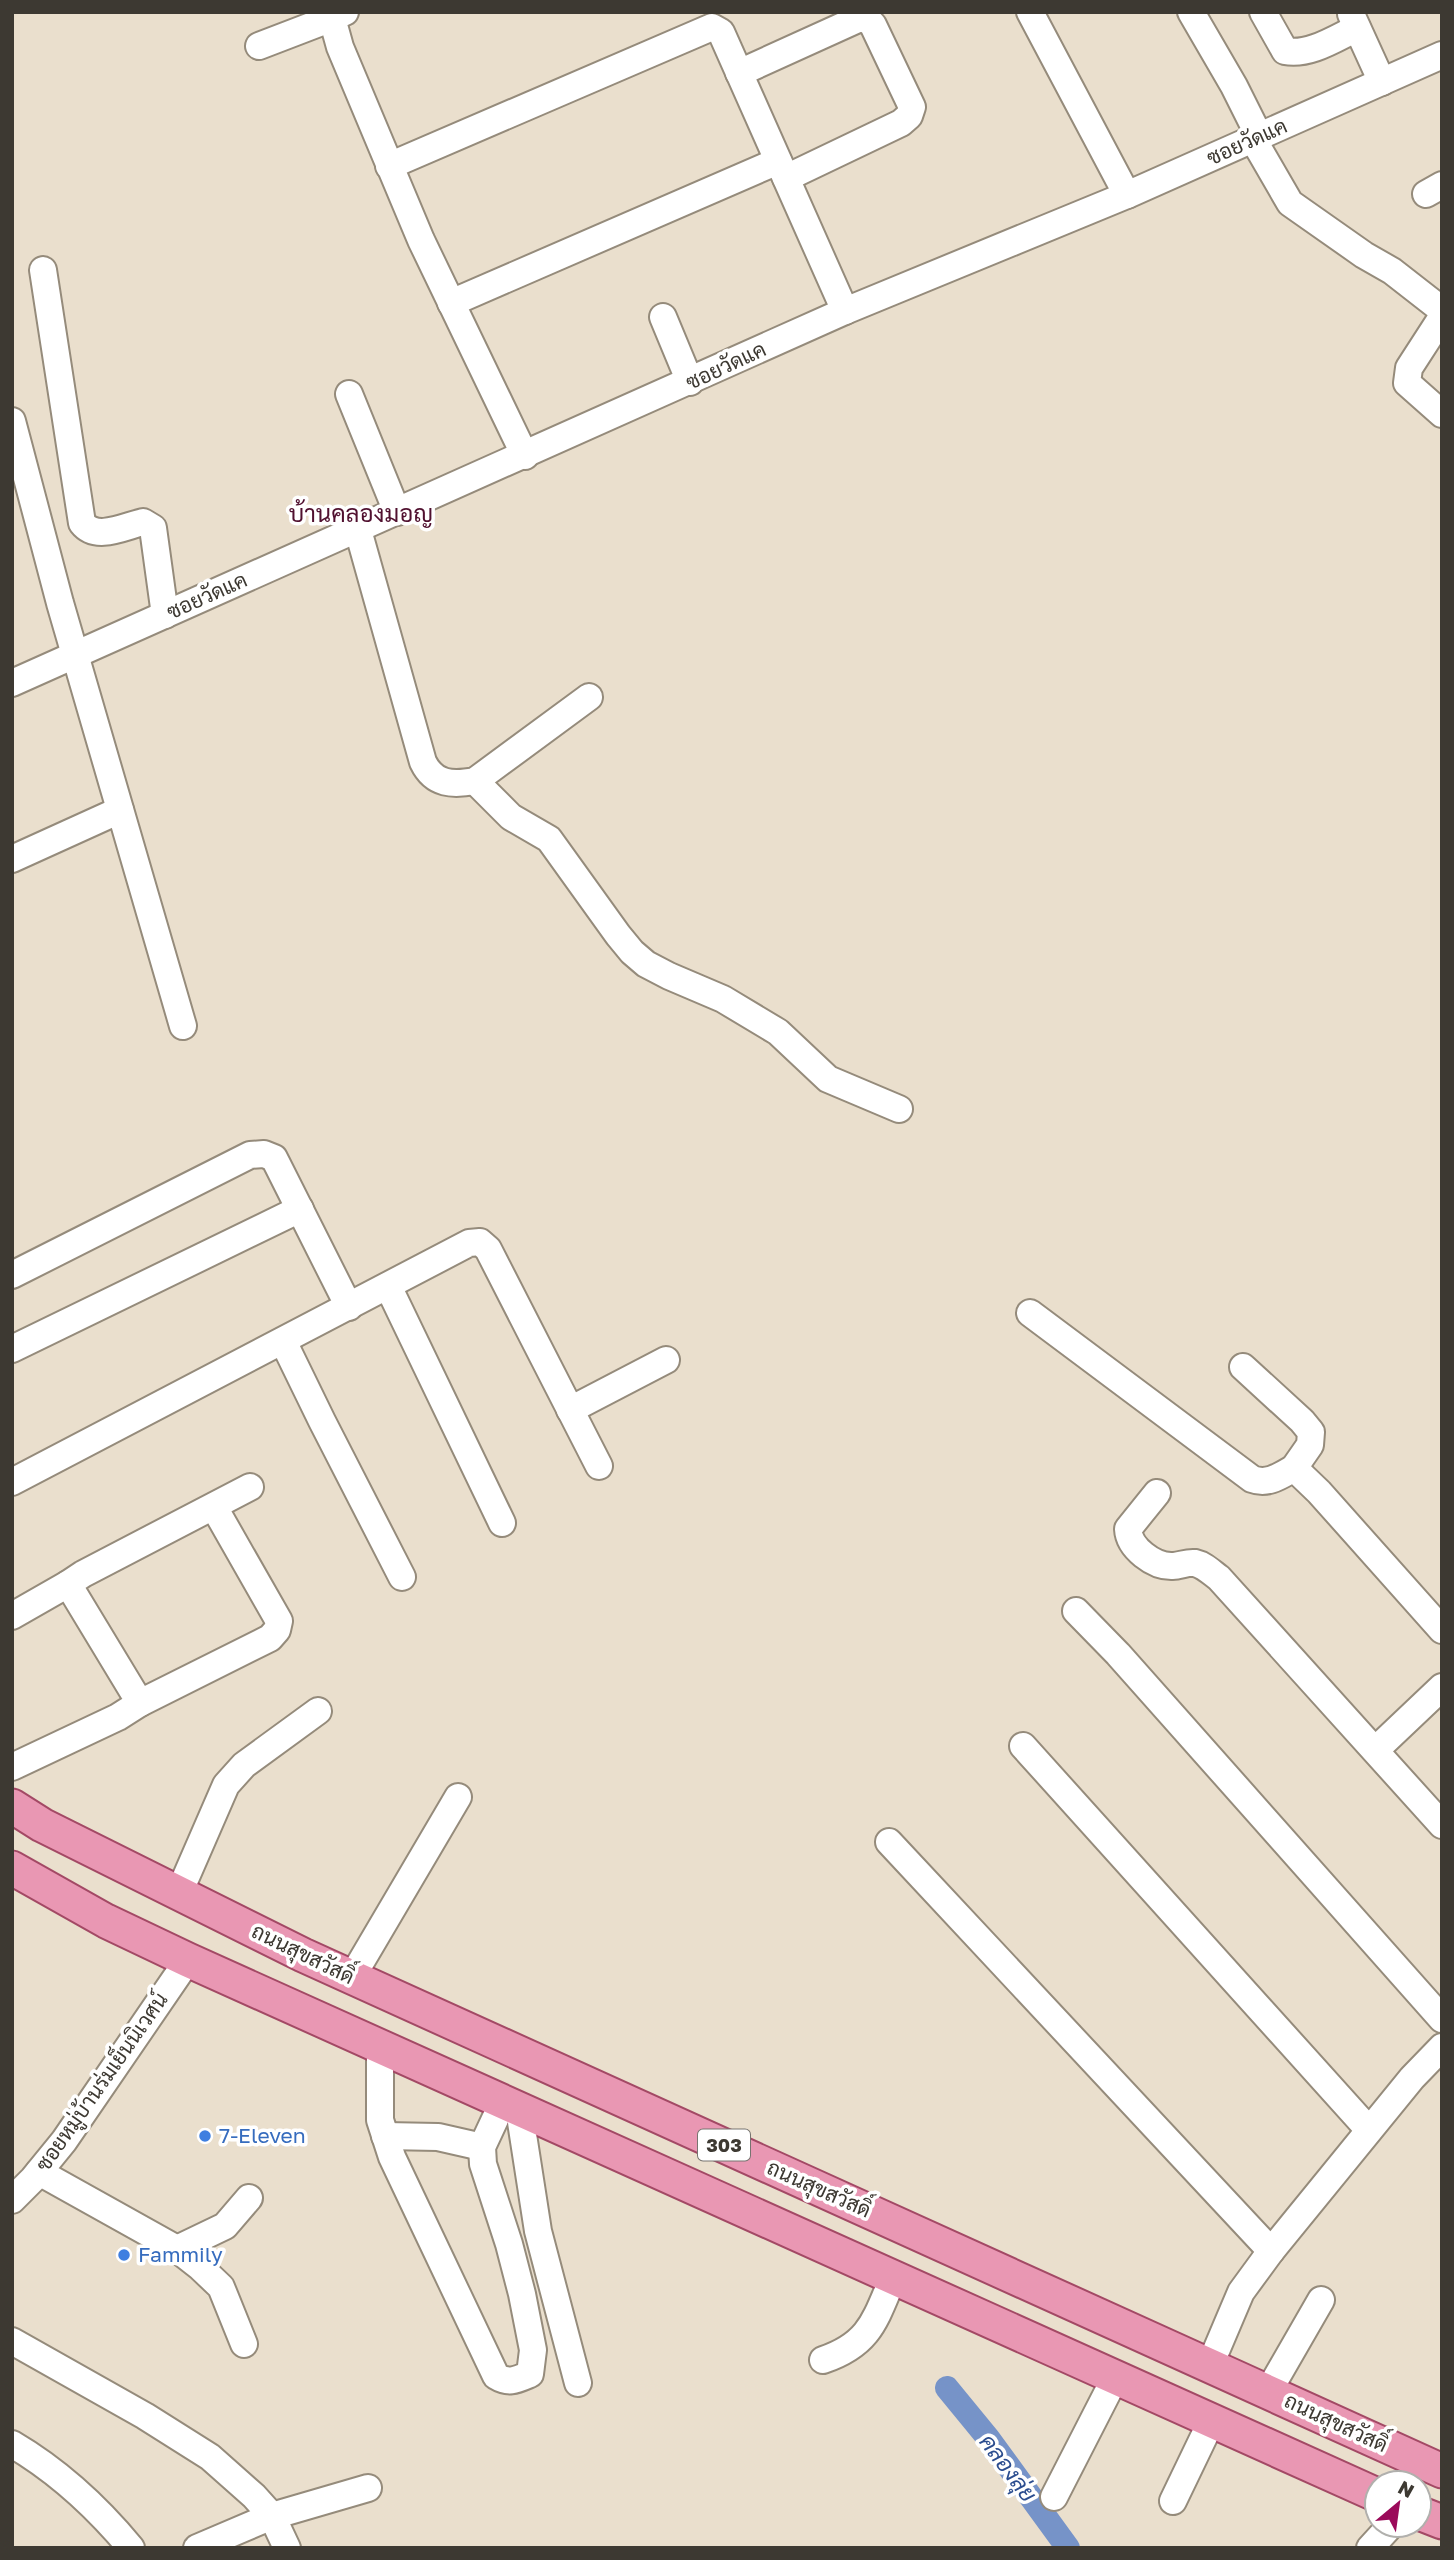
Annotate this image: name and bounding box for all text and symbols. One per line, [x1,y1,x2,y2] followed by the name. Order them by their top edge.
[1202,112,1291,170] street label: ซอยวัดแค
[681,335,770,395] street label: ซอยวัดแค
[289,498,433,528] district label: บ้านคลองมอญ
[162,566,251,624] street label: ซอยวัดแค
[247,1912,362,1991] street label: ถนนสุขสวัสดิ์
[29,1986,175,2178] street label: ซอยหมู่บ้านร่มเย็นนิเวศน์
[219,2122,306,2148] place label: 7-Eleven
[197,2128,213,2144] marker: 7-Eleven
[698,2130,750,2160] road number: 303
[763,2148,878,2224] street label: ถนนสุขสวัสดิ์
[138,2241,223,2267] place label: Fammily
[116,2247,132,2263] marker: Fammily
[1280,2381,1395,2459] street label: ถนนสุขสวัสดิ์
[972,2428,1043,2509] water label: คลองลุ่ย
[1363,2469,1433,2539] north arrow
[1395,2475,1418,2502] text: N

